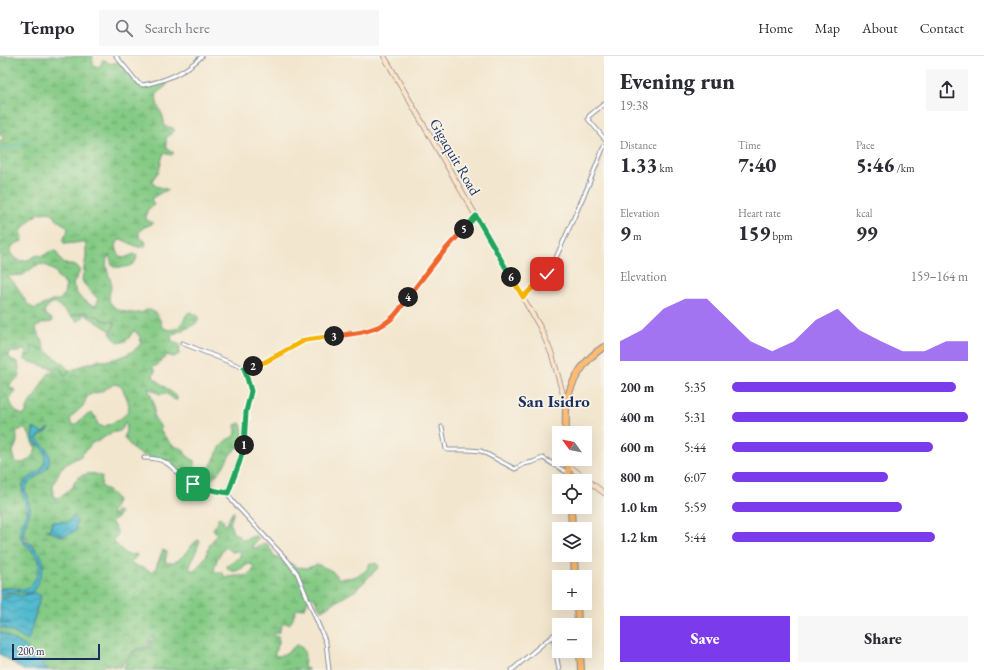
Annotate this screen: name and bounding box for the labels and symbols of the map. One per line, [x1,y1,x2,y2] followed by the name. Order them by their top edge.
[426,115,485,199] street label: Gigaquit Road
[454,219,474,239] pin: 5
[530,257,564,291] pin
[501,267,521,287] pin: 6
[398,287,418,307] pin: 4
[324,326,344,346] pin: 3
[243,356,263,376] pin: 2
[518,390,590,412] district label: San Isidro
[552,426,592,466] north arrow
[234,435,254,455] pin: 1
[176,467,210,501] pin
[12,642,100,661] scale bar

